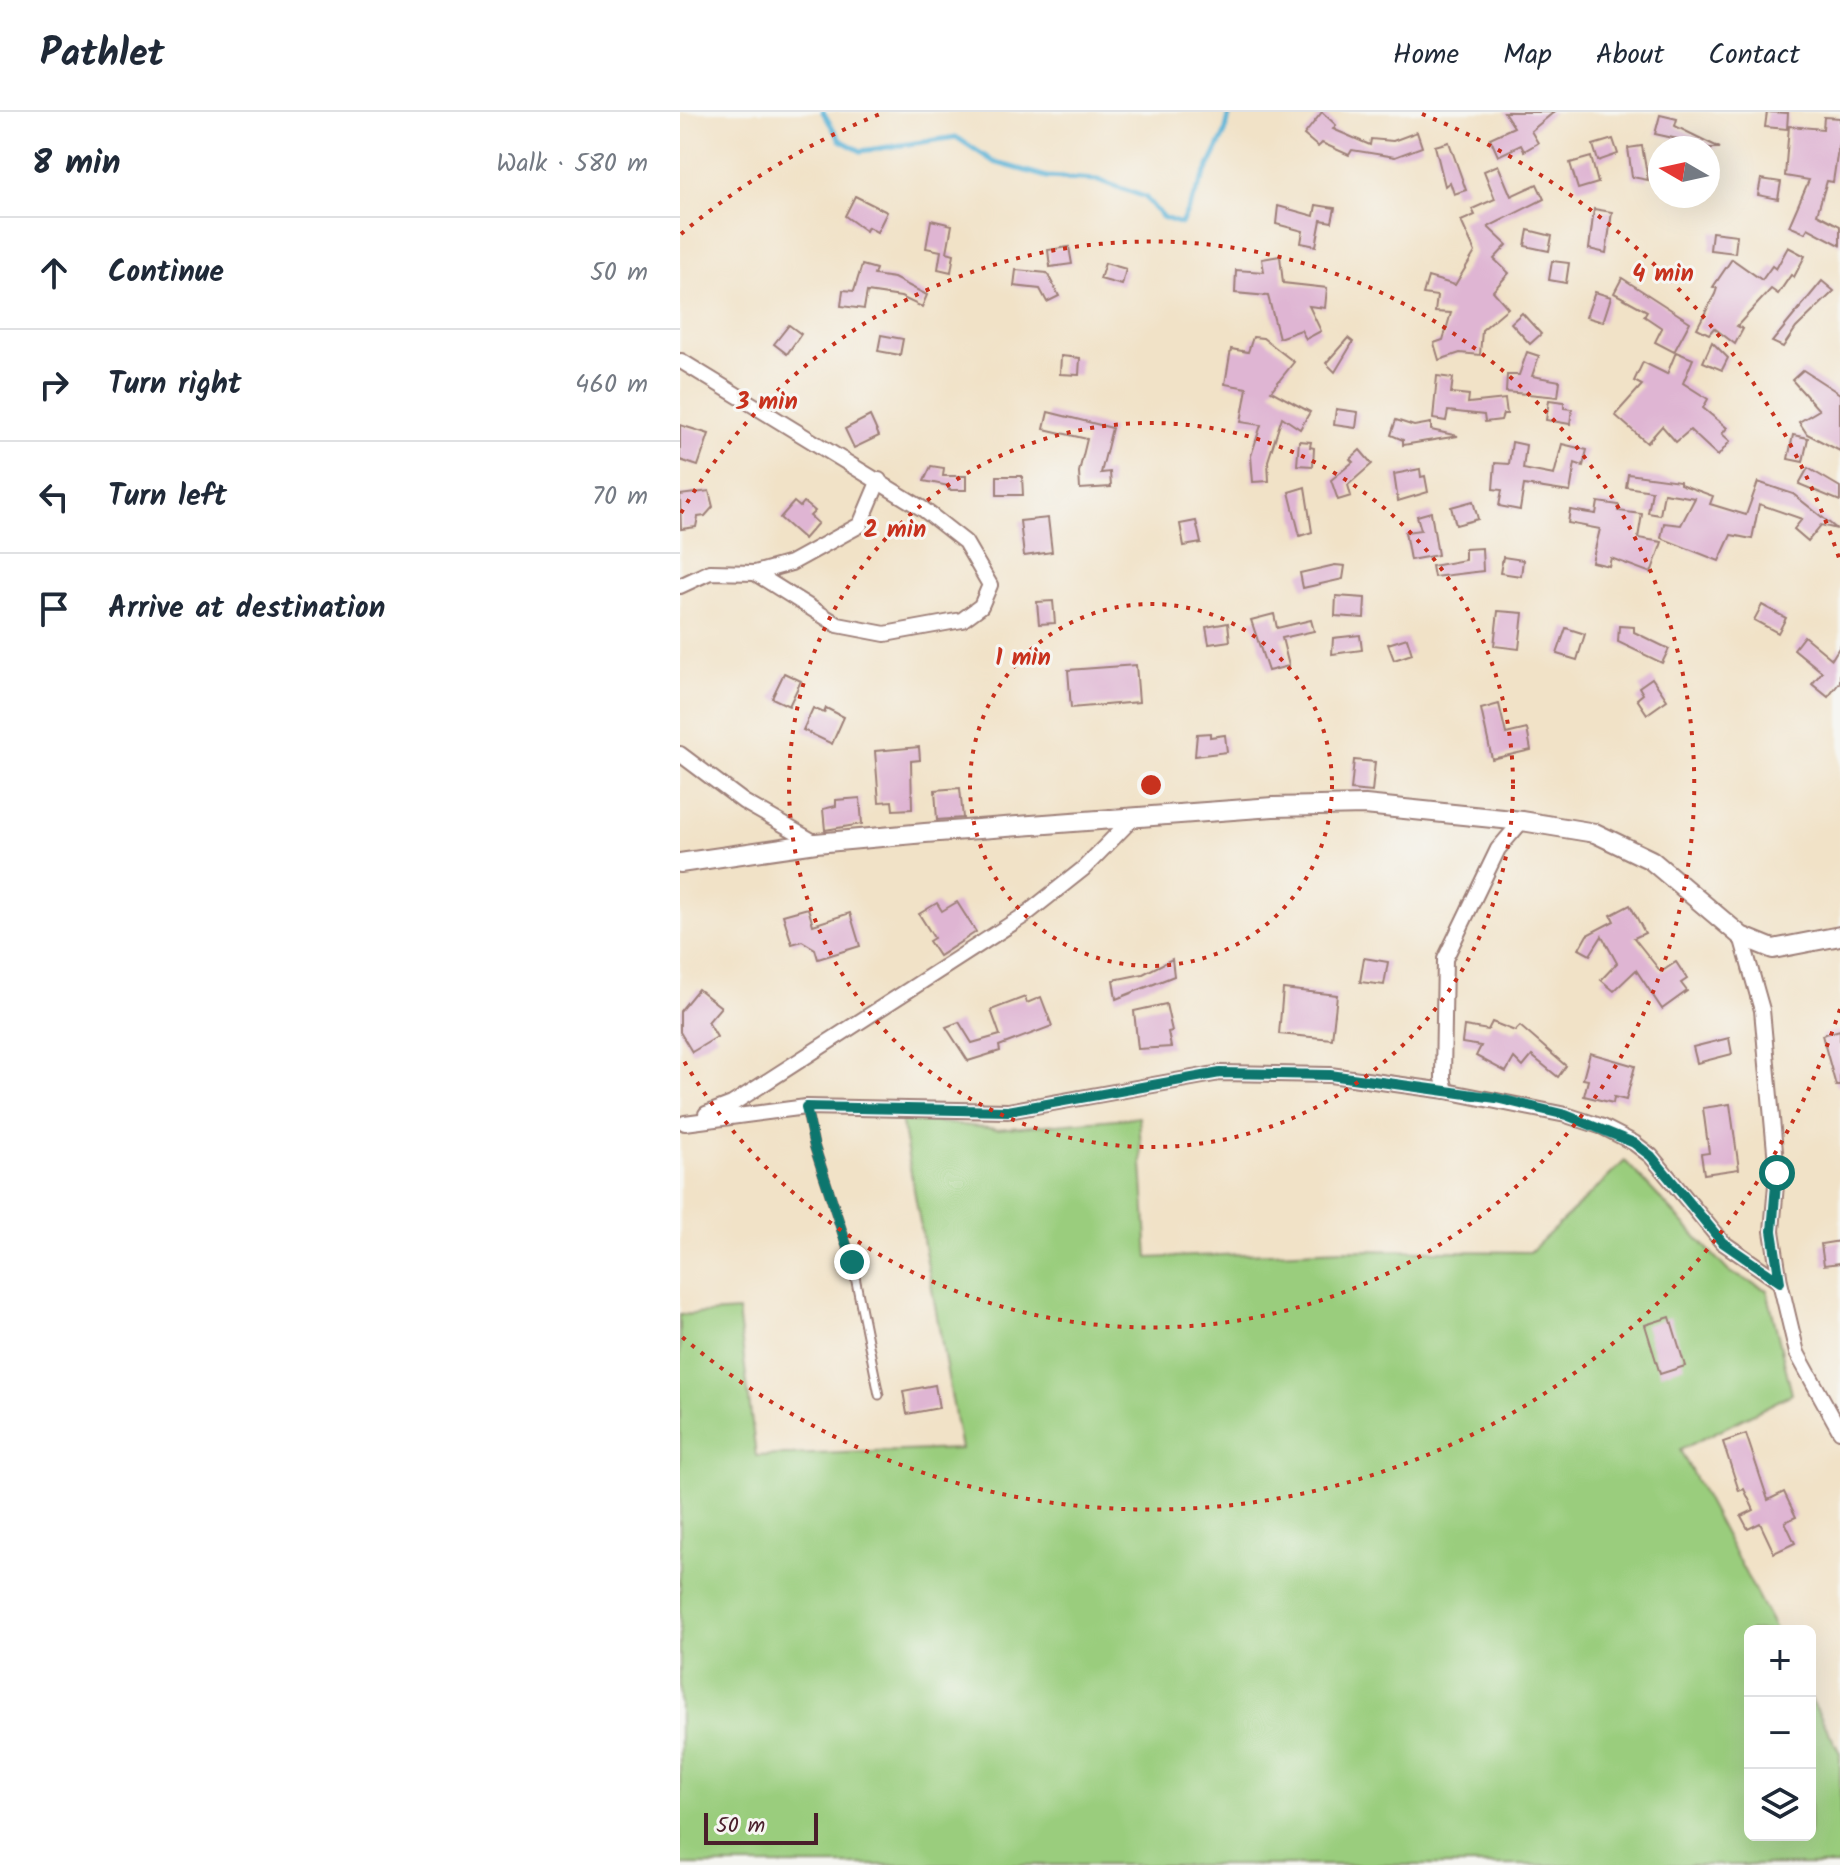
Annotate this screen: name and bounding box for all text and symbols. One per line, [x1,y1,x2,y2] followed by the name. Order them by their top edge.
[40,25,165,85] text: Pathlet
[1393,33,1459,78] text: Home
[1503,33,1552,78] text: Map
[1596,33,1664,78] text: About
[1708,33,1800,78] text: Contact
[1648,136,1720,208] north arrow
[32,137,121,191] text: 8 min
[496,143,648,185] text: Walk · 580 m
[108,249,224,297] text: Continue
[32,251,76,295] icon: ahead
[590,252,648,294] text: 50 m
[1632,255,1694,294] text: 4 min
[108,361,241,409] text: Turn right
[32,363,76,407] icon: right
[575,364,648,406] text: 460 m
[735,383,798,422] text: 3 min
[108,473,227,521] text: Turn left
[32,475,76,519] icon: left
[592,476,648,518] text: 70 m
[864,511,926,550] text: 2 min
[108,585,385,633] text: Arrive at destination
[32,587,76,631] icon: arrive
[995,639,1051,678] text: 1 min
[1137,771,1165,799] centre of rings
[1759,1155,1795,1191] route start
[834,1244,870,1280] route end
[1744,1625,1816,1841] map controls
[1744,1625,1816,1697] button: +
[1744,1697,1816,1769] button: −
[1744,1769,1816,1841] button: layers
[704,1809,818,1845] scale bar
[716,1809,765,1844] text: 50 m

